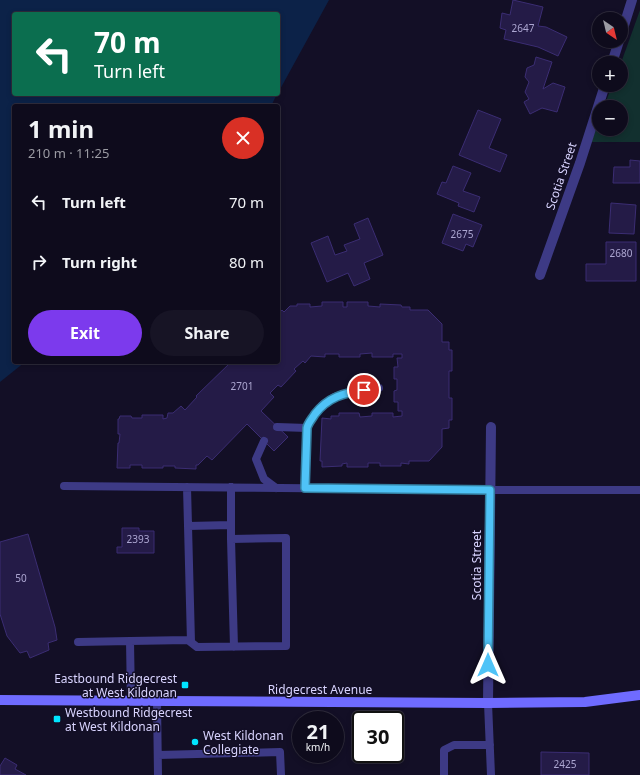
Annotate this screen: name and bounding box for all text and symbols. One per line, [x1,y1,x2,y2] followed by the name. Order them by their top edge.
[592,12,628,48] north arrow
[592,12,628,136] map controls
[512,21,535,35] house number: 2647
[94,23,161,61] text: 70 m
[28,28,80,80] icon: left
[592,56,628,92] button: +
[94,59,165,83] text: Turn left
[592,100,628,136] button: −
[28,112,94,145] text: 1 min
[222,117,264,159] button: close
[542,139,581,212] street label: Scotia Street
[28,144,109,162] text: 210 m · 11:25
[28,191,50,213] icon: left
[62,192,126,212] text: Turn left
[229,192,264,212] text: 70 m
[451,227,474,241] house number: 2675
[610,246,633,260] house number: 2680
[28,251,50,273] icon: right
[62,252,137,272] text: Turn right
[229,252,264,272] text: 80 m
[28,310,142,356] button: Exit
[150,310,264,356] button: Share
[347,373,381,407] pin
[231,379,253,393] house number: 2701
[353,379,375,401] icon: arrive
[468,529,485,600] street label: Scotia Street
[127,532,150,546] house number: 2393
[15,571,27,585] house number: 50
[467,644,509,686] position arrow
[54,670,178,701] place label: Eastbound Ridgecrest at West Kildonan
[180,680,190,690] marker: Eastbound Ridgecrest at West Kildonan
[268,681,373,698] street label: Ridgecrest Avenue
[65,704,193,735] place label: Westbound Ridgecrest at West Kildonan
[352,711,404,763] speed limit sign: 30
[52,714,62,724] marker: Westbound Ridgecrest at West Kildonan
[307,718,329,745] text: 21
[203,727,284,758] place label: West Kildonan Collegiate
[190,737,200,747] marker: West Kildonan Collegiate
[306,740,330,754] text: km/h
[554,757,577,771] house number: 2425

